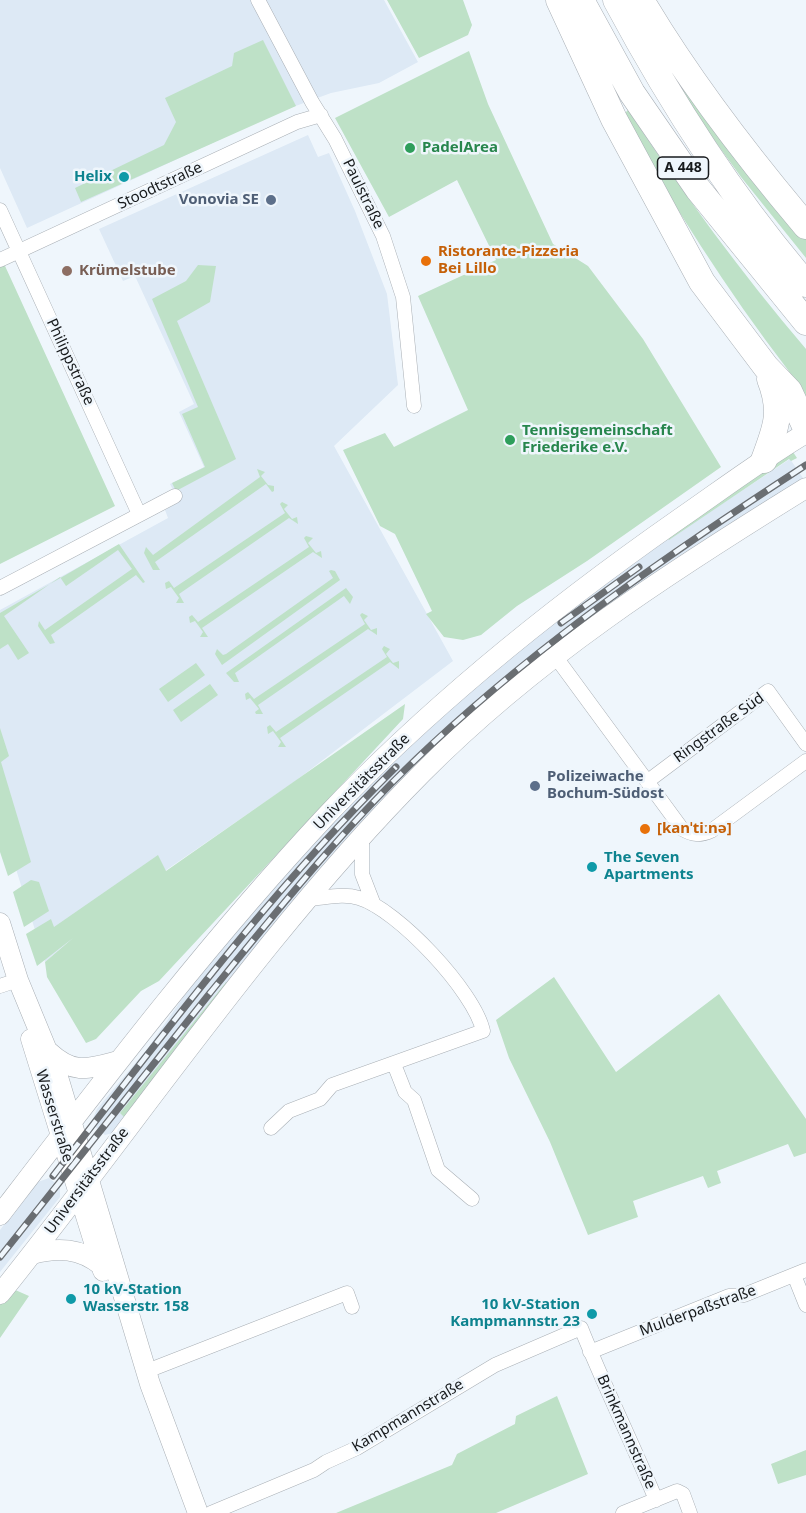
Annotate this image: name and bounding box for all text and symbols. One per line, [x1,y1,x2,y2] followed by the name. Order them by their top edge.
[422,139,498,157] place label: PadelArea
[403,141,417,155] marker: PadelArea
[338,156,388,232] street label: Paulstraße
[658,157,708,179] road number: A 448
[115,159,205,213] street label: Stoodtstraße
[74,168,112,186] place label: Helix
[117,170,131,184] marker: Helix
[179,191,259,209] place label: Vonovia SE
[264,193,278,207] marker: Vonovia SE
[438,243,579,278] place label: Ristorante-Pizzeria Bei Lillo
[419,254,433,268] marker: Ristorante-Pizzeria Bei Lillo
[79,262,176,280] place label: Krümelstube
[60,264,74,278] marker: Krümelstube
[42,316,98,408] street label: Philippstraße
[522,422,673,457] place label: Tennisgemeinschaft Friederike e.V.
[503,433,517,447] marker: Tennisgemeinschaft Friederike e.V.
[670,689,768,767] street label: Ringstraße Süd
[310,730,414,834] street label: Universitätsstraße
[547,768,664,803] place label: Polizeiwache Bochum-Südost
[528,779,542,793] marker: Polizeiwache Bochum-Südost
[657,820,732,838] place label: [kanˈtiːnə]
[638,822,652,836] marker: [kanˈtiːnə]
[604,849,693,884] place label: The Seven Apartments
[585,860,599,874] marker: The Seven Apartments
[31,1068,77,1164] street label: Wasserstraße
[41,1124,133,1238] street label: Universitätsstraße
[83,1281,189,1316] place label: 10 kV-Station Wasserstr. 158
[637,1282,759,1340] street label: Mulderpaßstraße
[64,1292,78,1306] marker: 10 kV-Station Wasserstr. 158
[450,1296,580,1331] place label: 10 kV-Station Kampmannstr. 23
[585,1307,599,1321] marker: 10 kV-Station Kampmannstr. 23
[593,1372,659,1492] street label: Brinkmannstraße
[349,1376,467,1456] street label: Kampmannstraße

